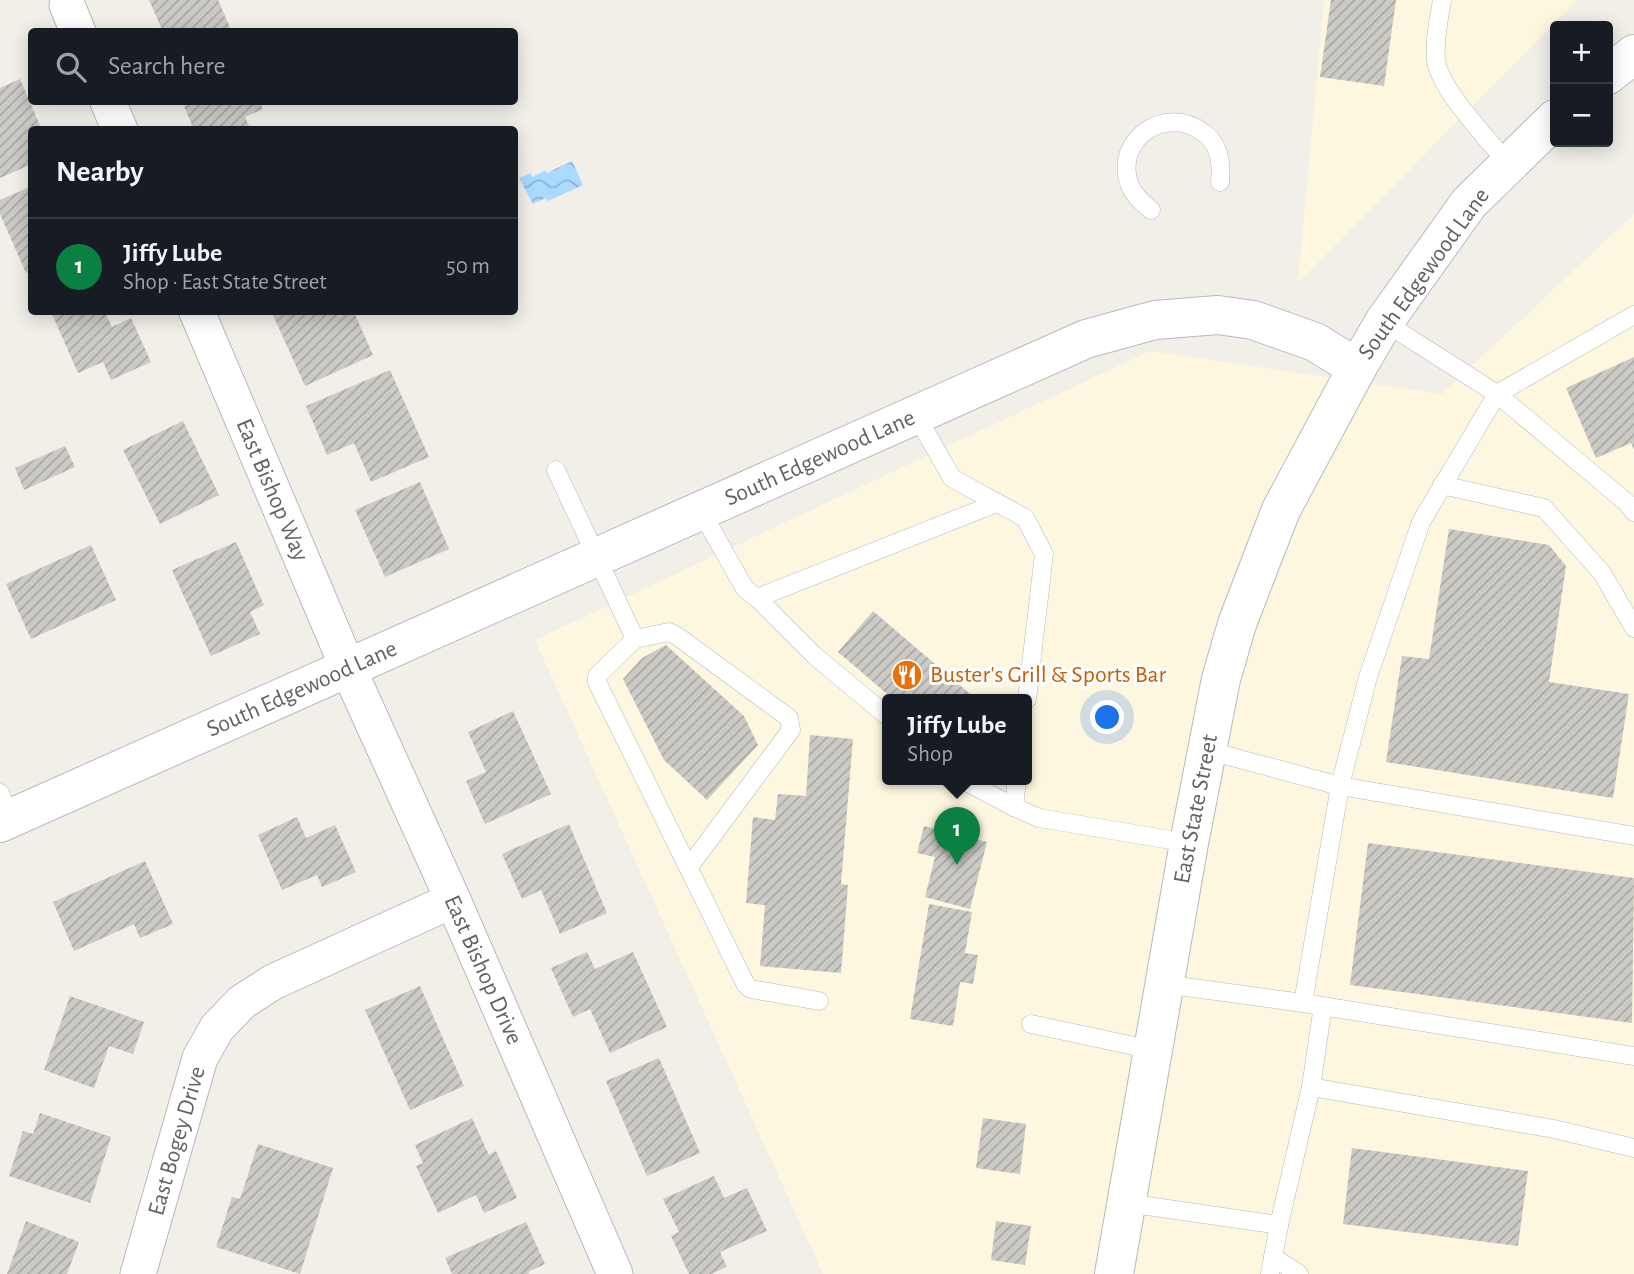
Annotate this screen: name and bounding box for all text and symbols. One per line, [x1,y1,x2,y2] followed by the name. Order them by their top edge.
[1550,21,1613,147] map controls
[1550,21,1613,84] button: +
[28,28,518,105] search box
[52,48,90,86] icon: search
[108,53,226,79] text: Search here
[1550,84,1613,147] button: −
[56,157,144,187] text: Nearby
[1354,184,1494,364] street label: South Edgewood Lane
[123,240,222,266] text: Jiffy Lube
[75,255,83,278] text: 1
[446,255,490,278] text: 50 m
[123,271,327,294] text: Shop · East State Street
[721,405,919,511] street label: South Edgewood Lane
[231,415,313,565] street label: East Bishop Way
[203,636,401,742] street label: South Edgewood Lane
[890,658,924,692] restaurant icon: Buster's Grill & Sports Bar
[930,663,1166,687] place label: Buster's Grill & Sports Bar
[882,694,1032,785] popup
[1090,700,1124,734] your location
[907,712,1007,738] text: Jiffy Lube
[1170,732,1222,886] street label: East State Street
[907,743,953,766] text: Shop
[934,807,980,865] pin: 1
[439,892,527,1048] street label: East Bishop Drive
[144,1064,210,1218] street label: East Bogey Drive

